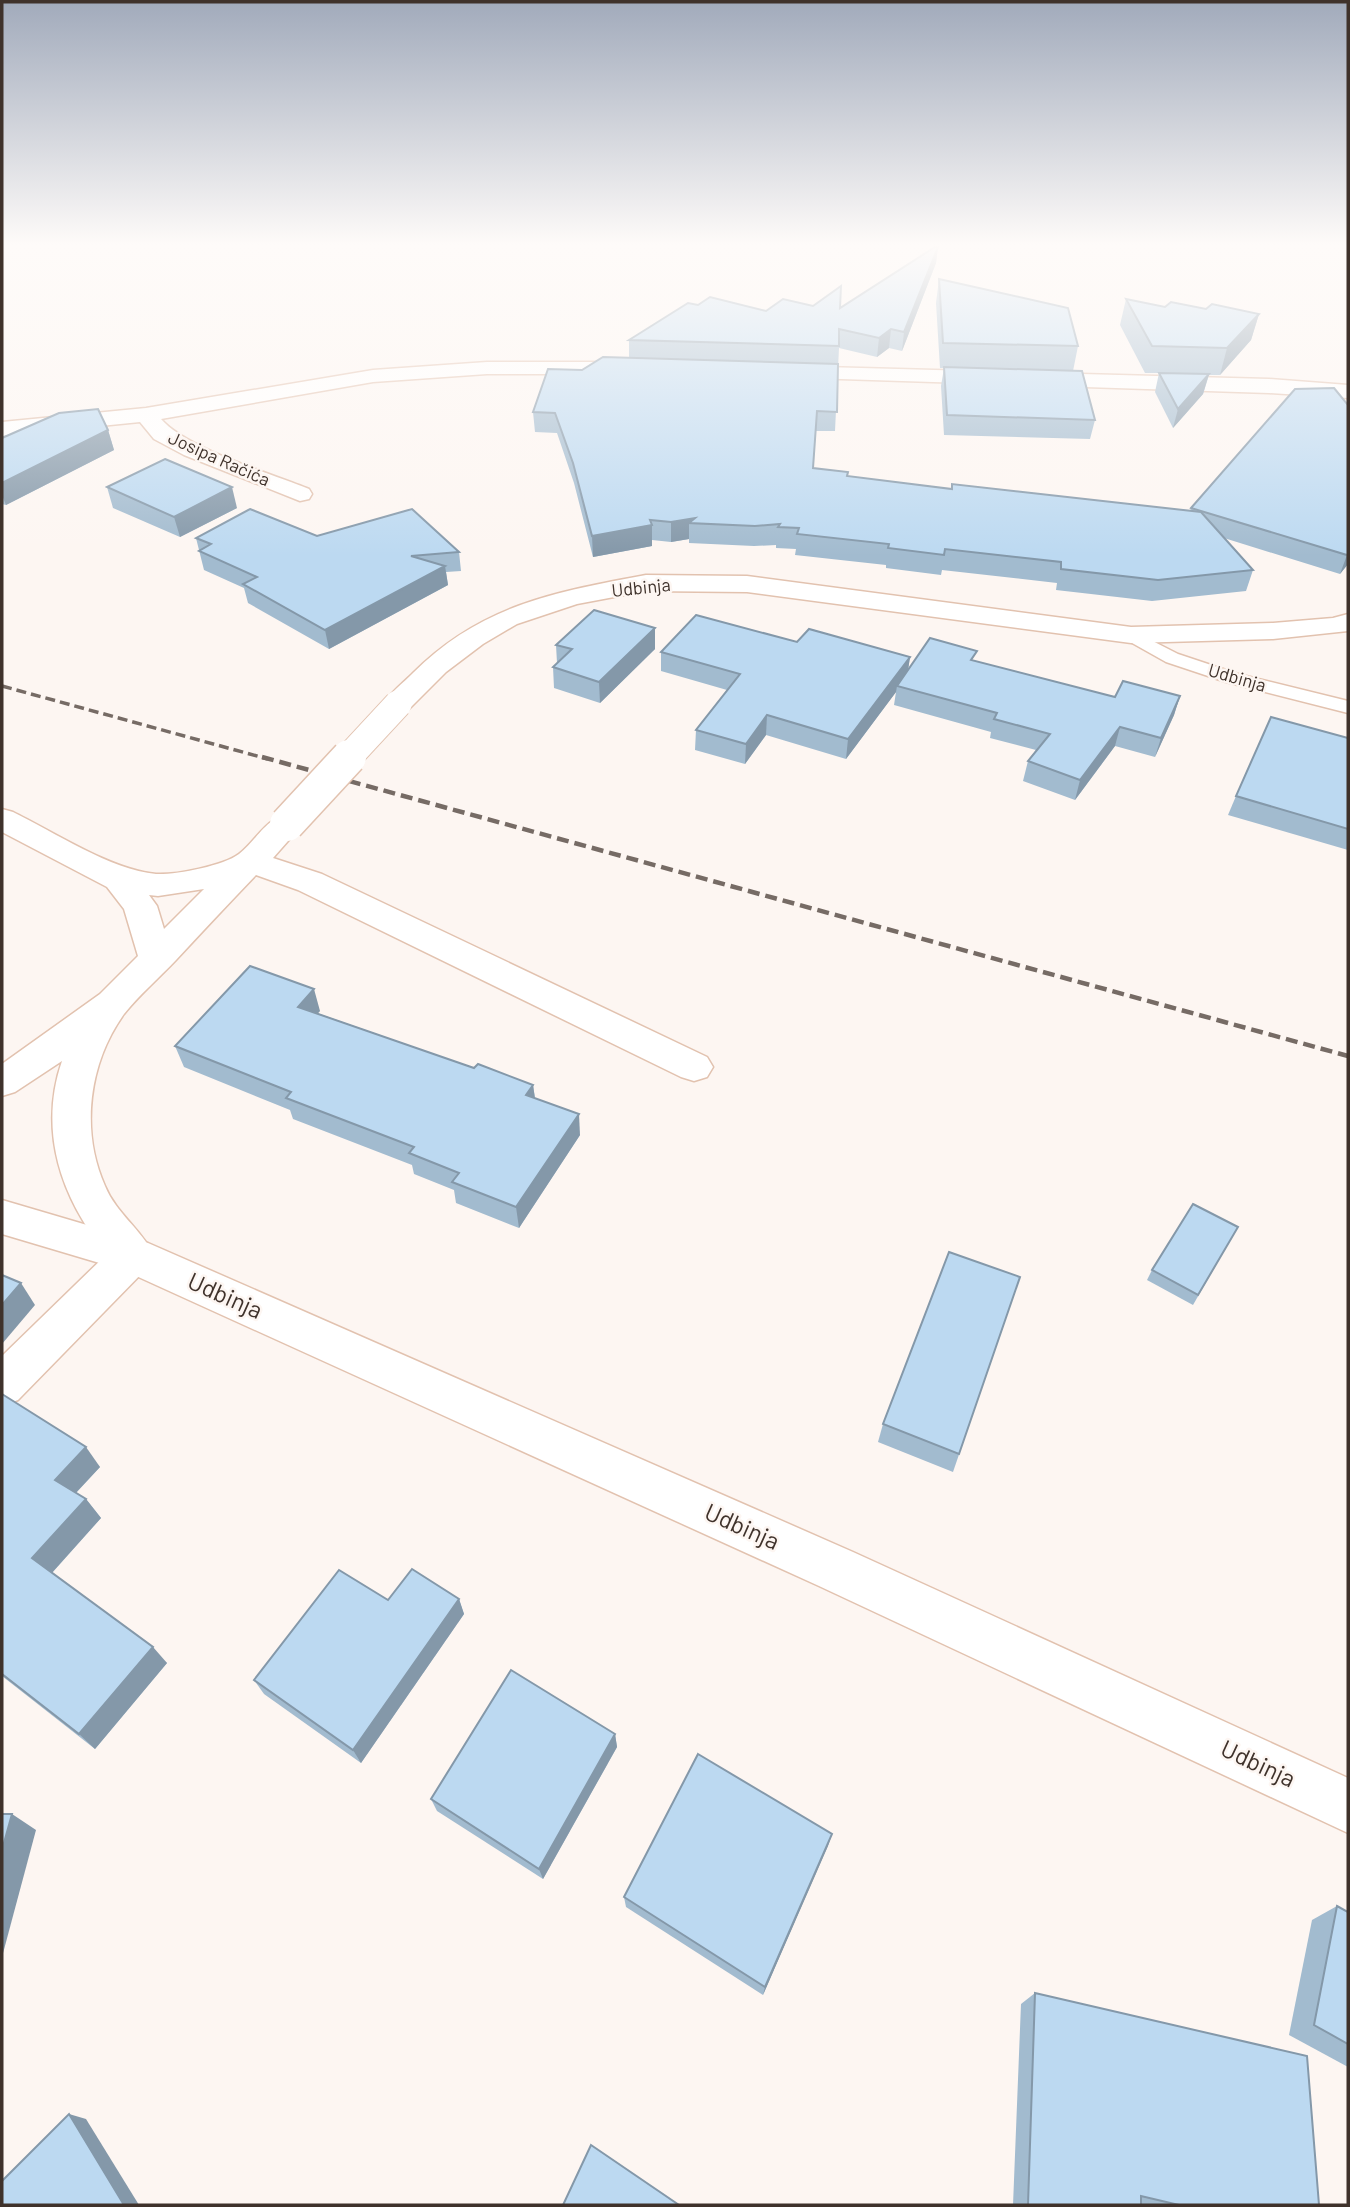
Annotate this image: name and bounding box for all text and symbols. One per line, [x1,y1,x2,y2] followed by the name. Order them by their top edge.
[165,426,274,490] street label: Josipa Račića
[610,573,672,601] street label: Udbinja
[1206,658,1269,696] street label: Udbinja
[184,1265,268,1324] street label: Udbinja
[701,1496,785,1555] street label: Udbinja
[1217,1733,1301,1792] street label: Udbinja

